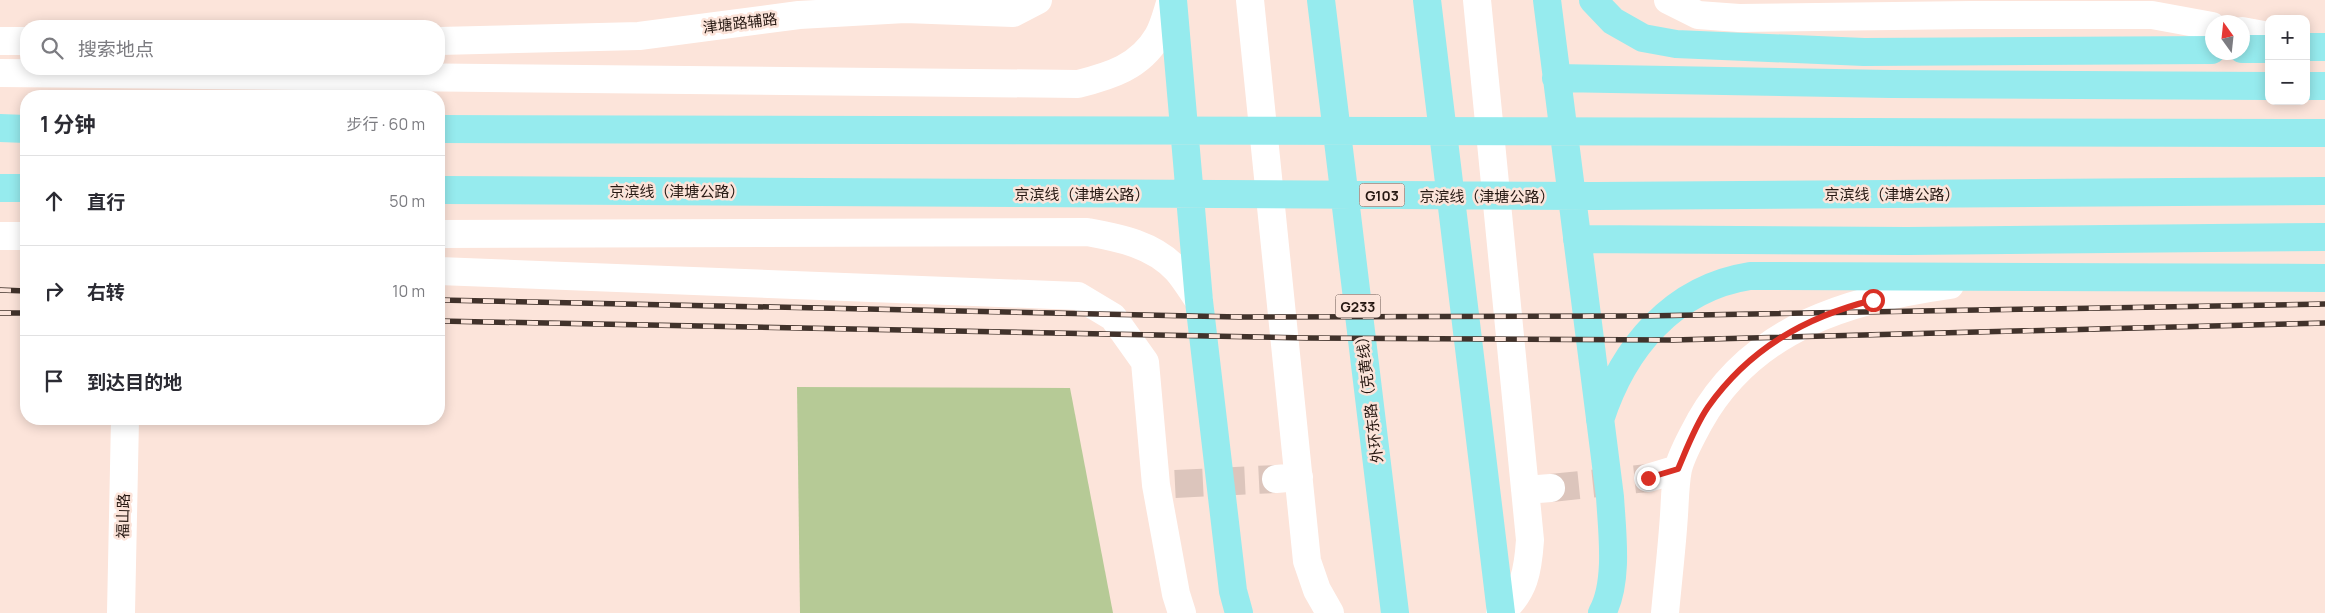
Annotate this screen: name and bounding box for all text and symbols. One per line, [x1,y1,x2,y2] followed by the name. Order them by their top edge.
[701,8,779,38] street label: 津塘路辅路
[2205,15,2250,60] north arrow
[2265,15,2310,105] map controls
[2265,15,2310,60] button: +
[20,20,445,75] search box
[38,34,66,62] icon: search
[78,36,154,62] text: 搜索地点
[2265,60,2310,105] button: −
[40,110,95,138] text: 1 分钟
[347,113,425,135] text: 步行 · 60 m
[609,181,745,202] street label: 京滨线（津塘公路）
[1014,184,1150,205] street label: 京滨线（津塘公路）
[1360,184,1404,206] road number: G103
[1824,184,1960,205] street label: 京滨线（津塘公路）
[1419,186,1555,207] street label: 京滨线（津塘公路）
[40,187,68,215] icon: ahead
[87,189,125,215] text: 直行
[389,190,425,212] text: 50 m
[40,277,68,305] icon: right
[87,279,125,305] text: 右转
[392,280,425,302] text: 10 m
[1862,289,1885,312] route start
[1336,294,1380,318] road number: G233
[1350,328,1388,464] street label: 外环东路（克黄线）
[40,367,68,395] icon: arrive
[87,369,182,395] text: 到达目的地
[1637,467,1660,490] route end
[112,493,134,539] street label: 福山路

